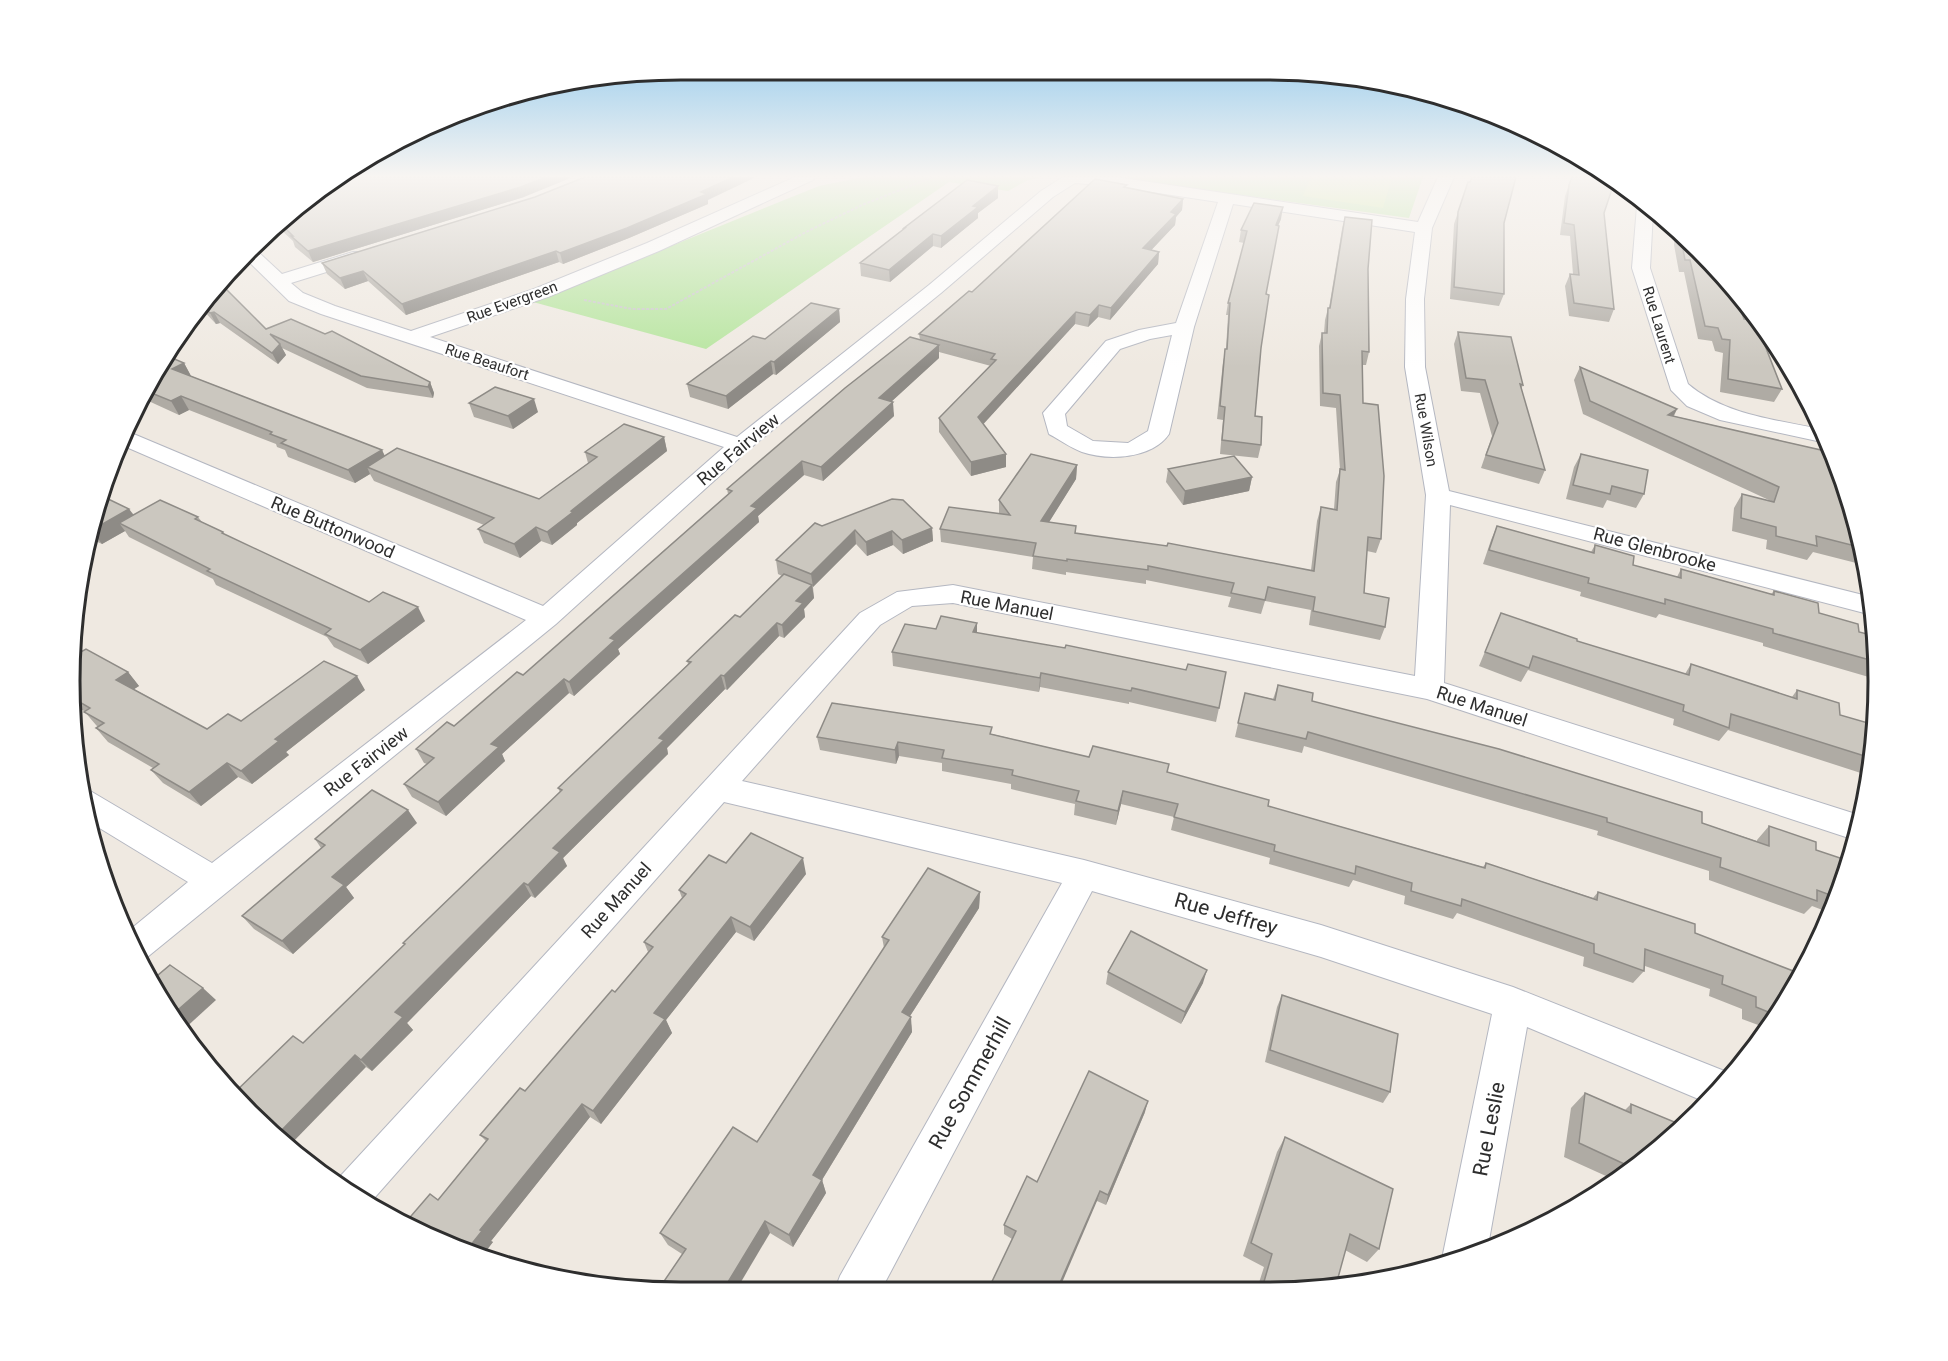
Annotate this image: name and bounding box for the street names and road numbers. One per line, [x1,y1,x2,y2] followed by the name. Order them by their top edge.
[464,277,560,327] street label: Rue Evergreen
[1639,284,1679,366] street label: Rue Laurent
[443,340,531,384] street label: Rue Beaufort
[1411,392,1441,468] street label: Rue Wilson
[692,408,784,490] street label: Rue Fairview
[268,492,398,562] street label: Rue Buttonwood
[1591,523,1719,575] street label: Rue Glenbrooke
[959,586,1055,624] street label: Rue Manuel
[1434,681,1530,731] street label: Rue Manuel
[320,721,413,800] street label: Rue Fairview
[577,858,655,942] street label: Rue Manuel
[1172,888,1280,940] street label: Rue Jeffrey
[924,1013,1016,1153] street label: Rue Sommerhill
[1468,1080,1510,1178] street label: Rue Leslie

